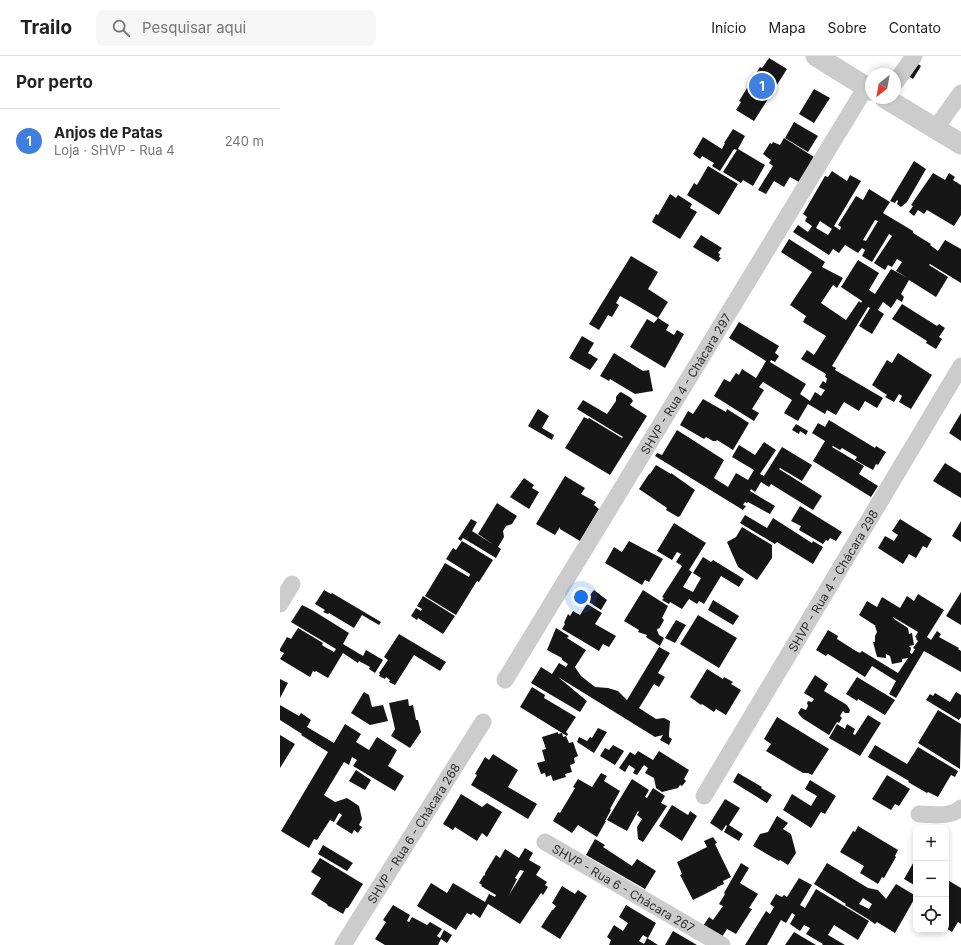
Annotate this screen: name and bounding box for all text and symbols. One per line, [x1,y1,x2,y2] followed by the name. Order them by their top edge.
[96,10,376,46] search box
[20,16,72,39] text: Trailo
[110,17,132,39] icon: search
[142,18,246,37] text: Pesquisar aqui
[711,19,747,36] text: Início
[769,19,806,36] text: Mapa
[828,19,867,36] text: Sobre
[889,19,941,36] text: Contato
[865,68,901,104] north arrow
[749,71,775,101] pin: 1
[16,72,93,92] text: Por perto
[54,123,163,142] text: Anjos de Patas
[26,133,32,149] text: 1
[225,133,264,149] text: 240 m
[54,142,175,158] text: Loja · SHVP - Rua 4
[637,310,734,457] street label: SHVP - Rua 4 - Chácara 297
[784,507,881,654] street label: SHVP - Rua 4 - Chácara 298
[571,587,591,607] your location
[364,760,463,906] street label: SHVP - Rua 6 - Chácara 268
[913,825,949,933] map controls
[913,825,949,861] button: +
[550,841,698,935] street label: SHVP - Rua 6 - Chácara 267
[913,861,949,897] button: −
[913,897,949,933] button: locate

